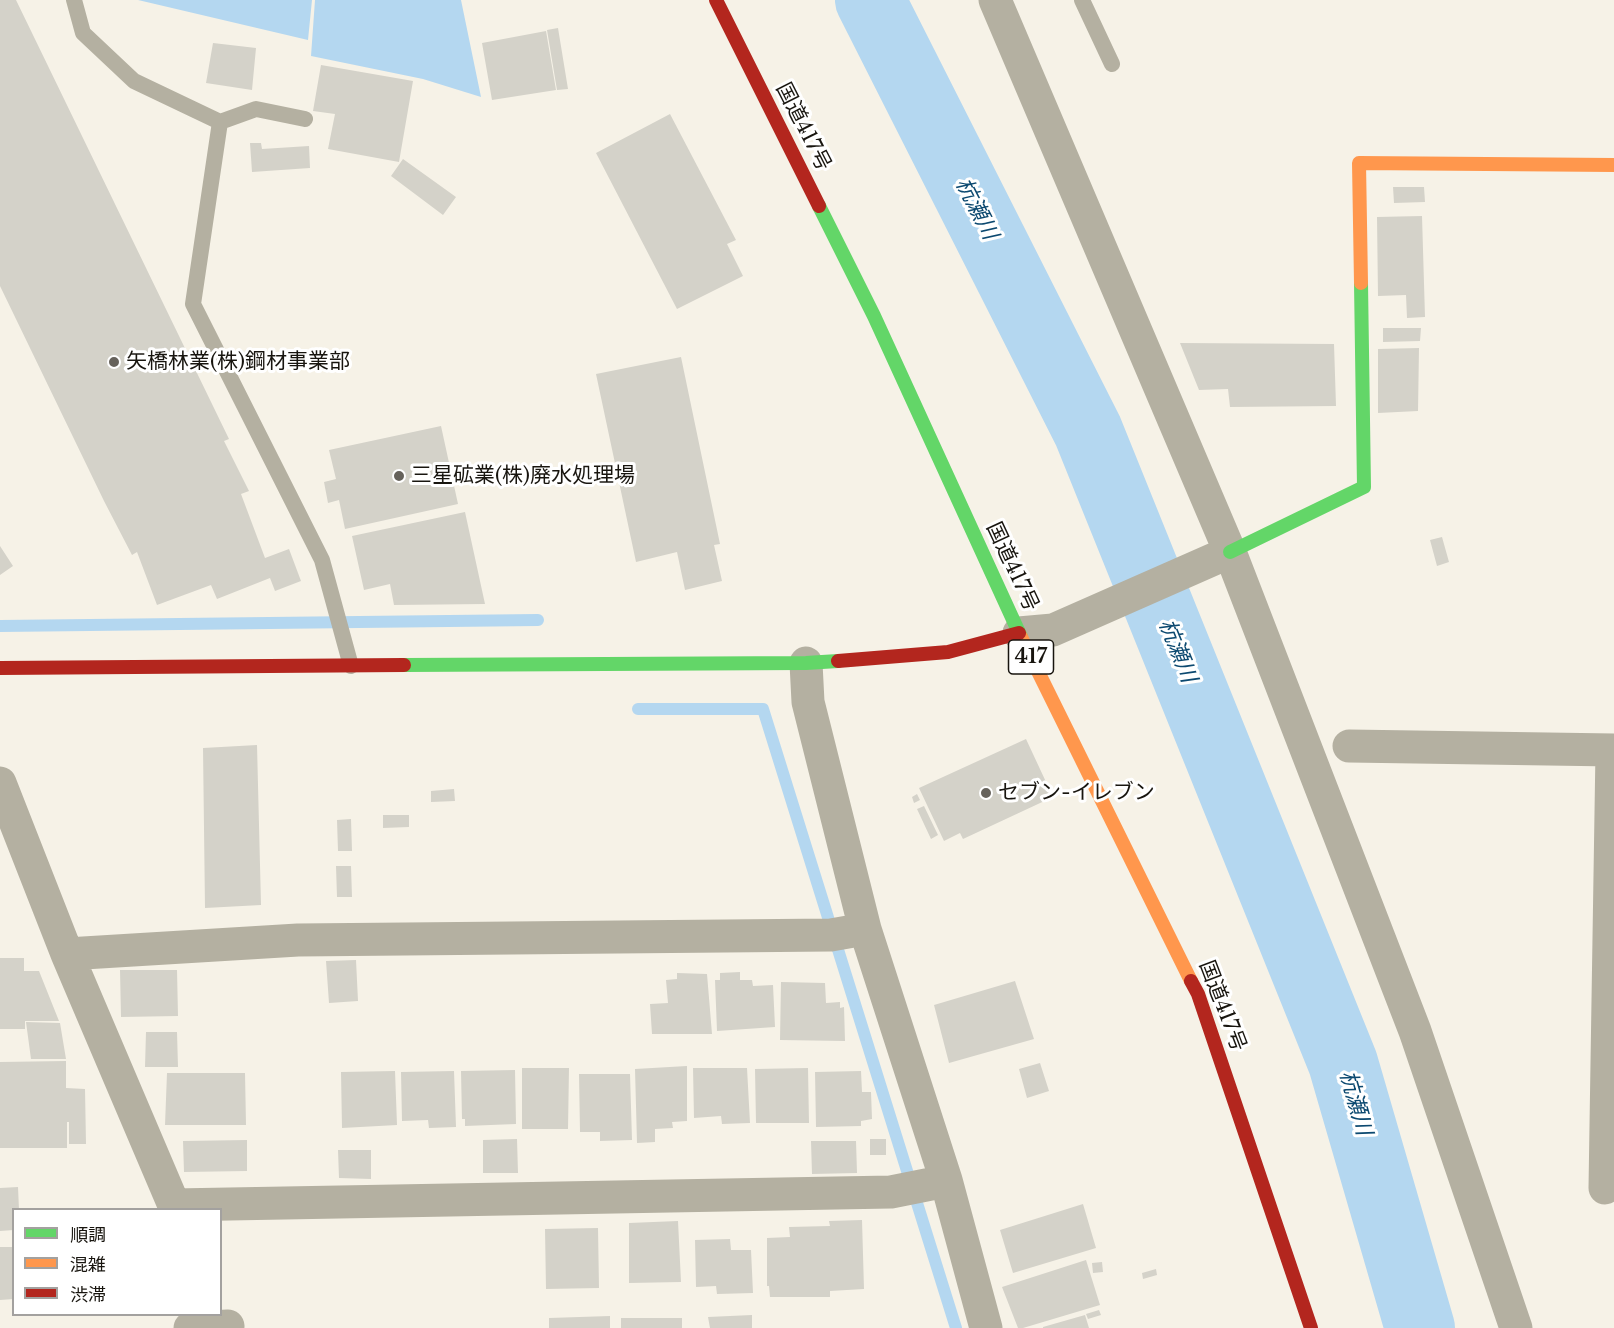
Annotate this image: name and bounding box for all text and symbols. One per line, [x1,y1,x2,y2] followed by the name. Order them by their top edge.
[770,79,836,175] street label: 国道417号
[949,174,1003,244] water label: 杭瀬川
[126,349,350,375] place label: 矢橋林業(株)鋼材事業部
[107,355,121,369] marker: 矢橋林業(株)鋼材事業部
[411,463,635,489] place label: 三星砿業(株)廃水処理場
[392,469,406,483] marker: 三星砿業(株)廃水処理場
[980,519,1044,615] street label: 国道417号
[1152,615,1202,687] water label: 杭瀬川
[1008,640,1054,674] road number: 417
[998,780,1155,806] place label: セブン-イレブン
[979,786,993,800] marker: セブン-イレブン
[1193,957,1251,1055] street label: 国道417号
[1333,1068,1377,1138] water label: 杭瀬川
[12,1208,222,1316] legend
[70,1224,106,1246] text: 順調
[70,1254,106,1276] text: 混雑
[70,1284,106,1306] text: 渋滞

